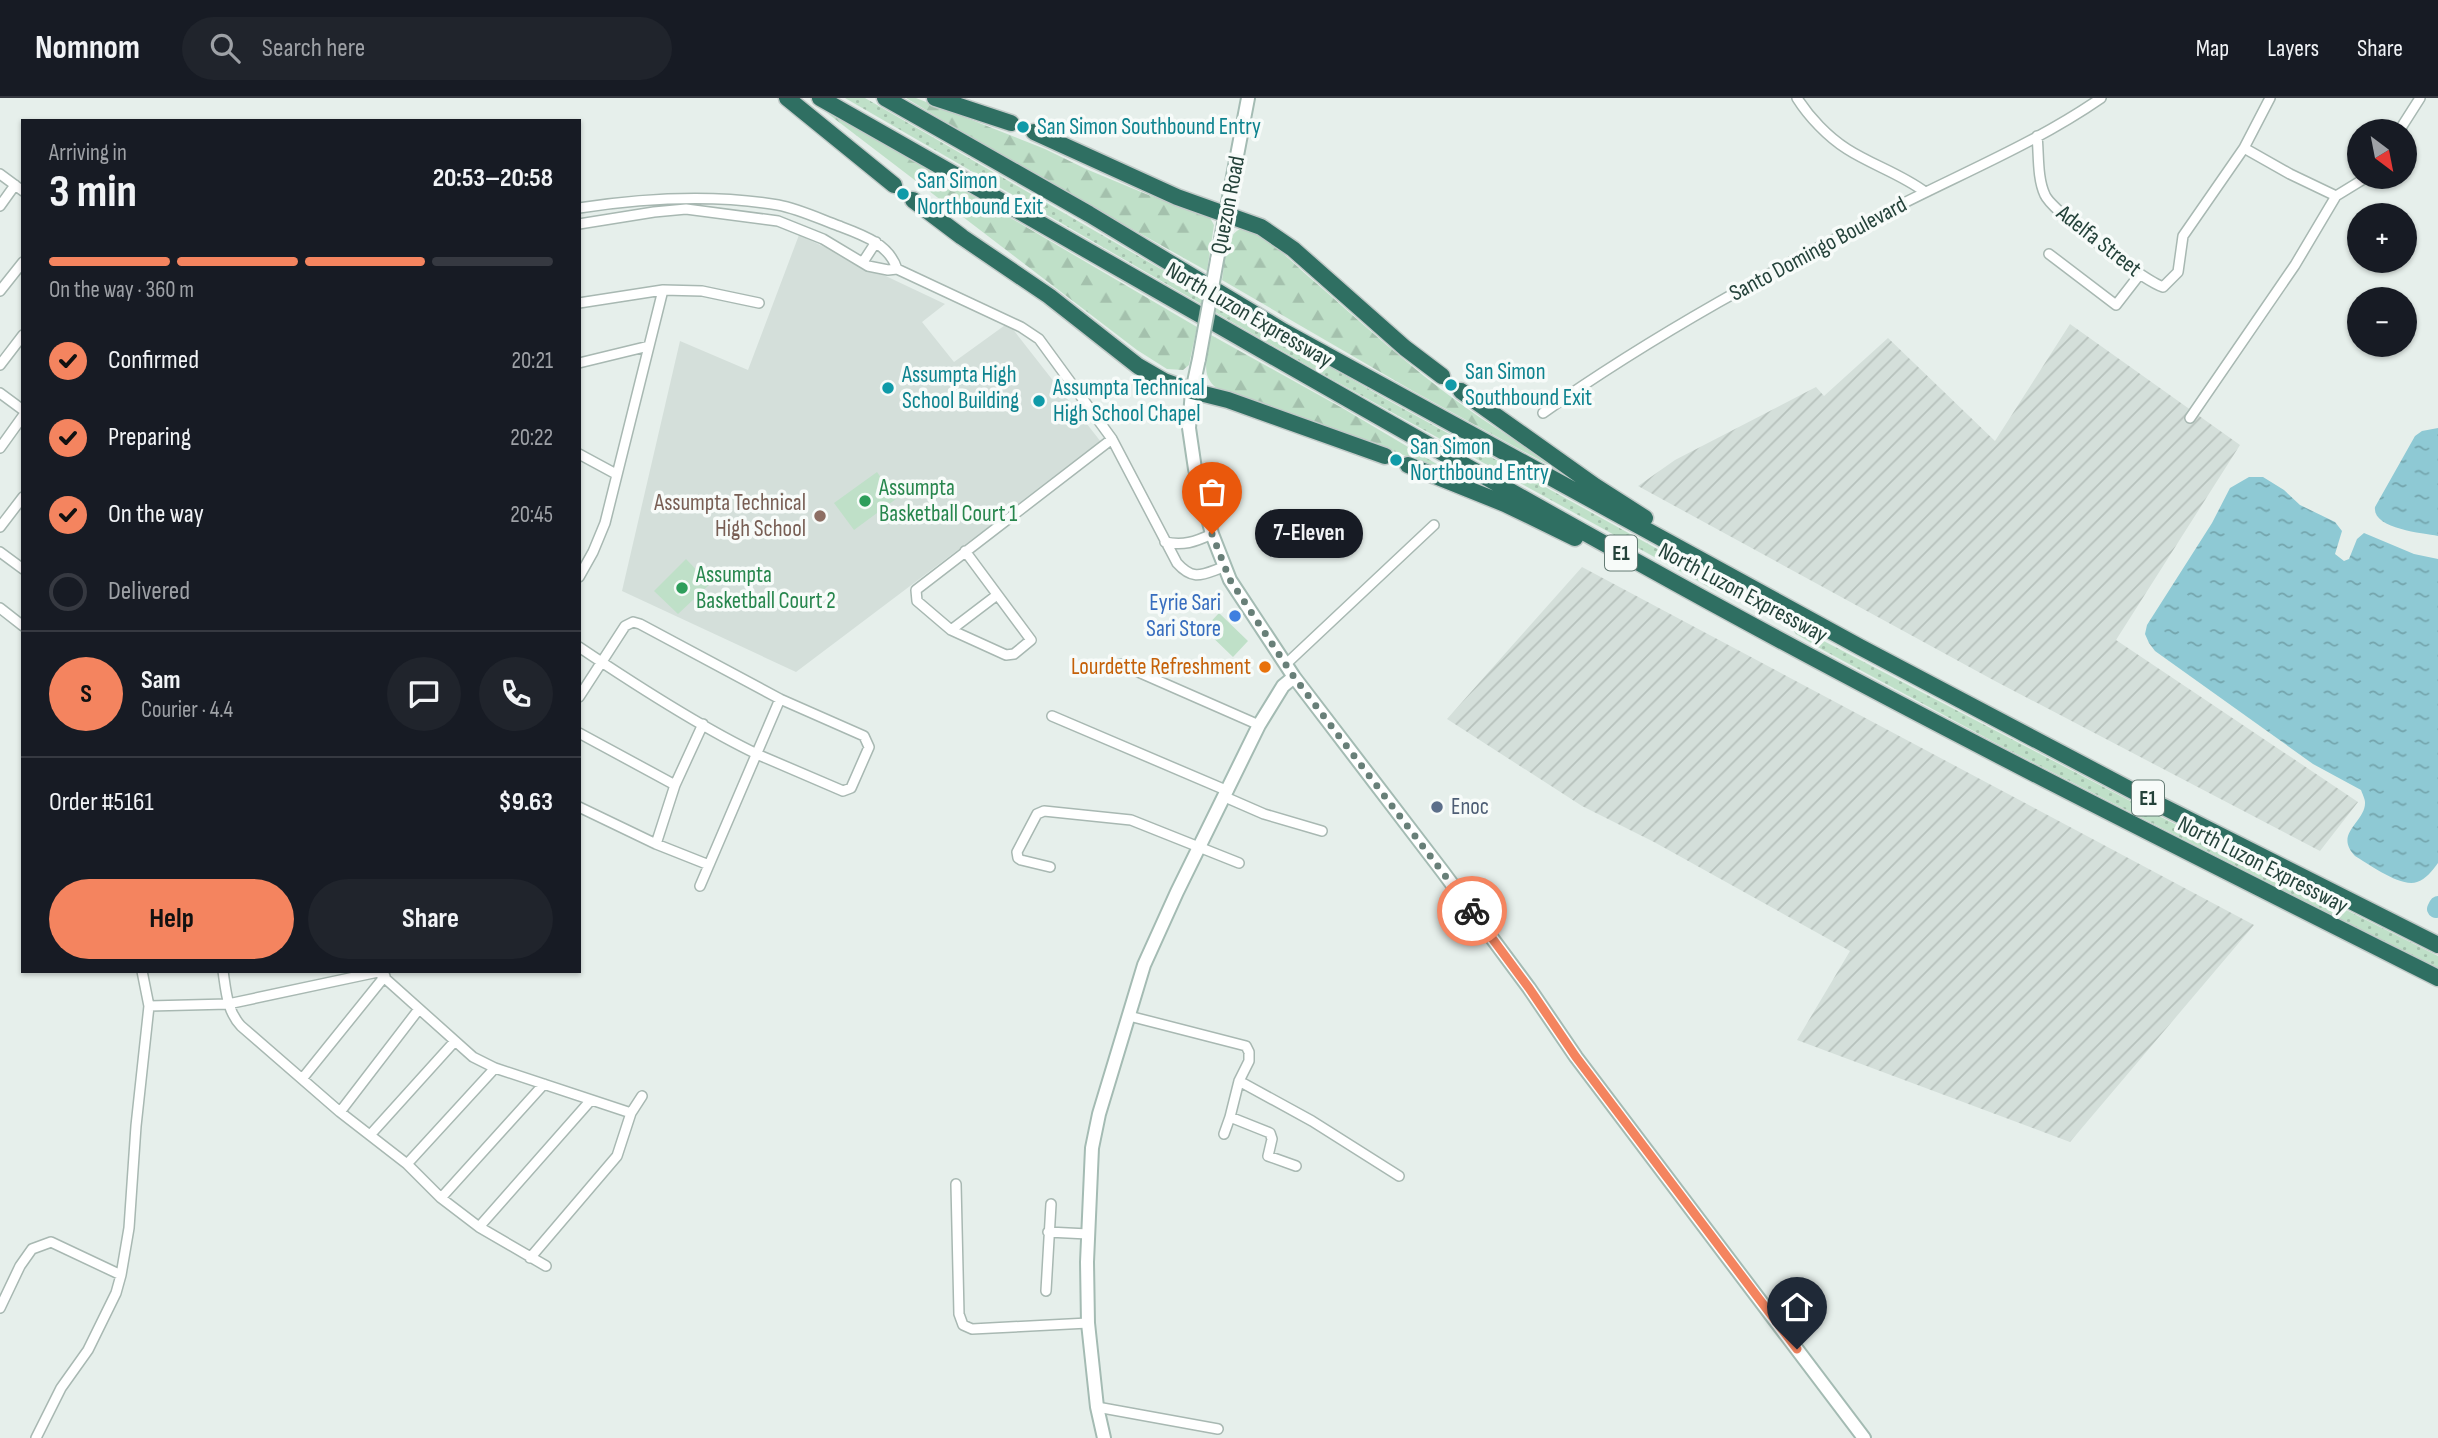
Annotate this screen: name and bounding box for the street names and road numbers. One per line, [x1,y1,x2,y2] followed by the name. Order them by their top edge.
[1205,153,1251,257] street label: Quezon Road
[1725,190,1911,308] street label: Santo Domingo Boulevard
[2050,199,2147,283] street label: Adelfa Street
[1161,256,1337,374] street label: North Luzon Expressway
[1605,536,1637,570] road number: E1
[1654,537,1832,649] street label: North Luzon Expressway
[2132,780,2164,816] road number: E1
[2173,810,2353,920] street label: North Luzon Expressway

